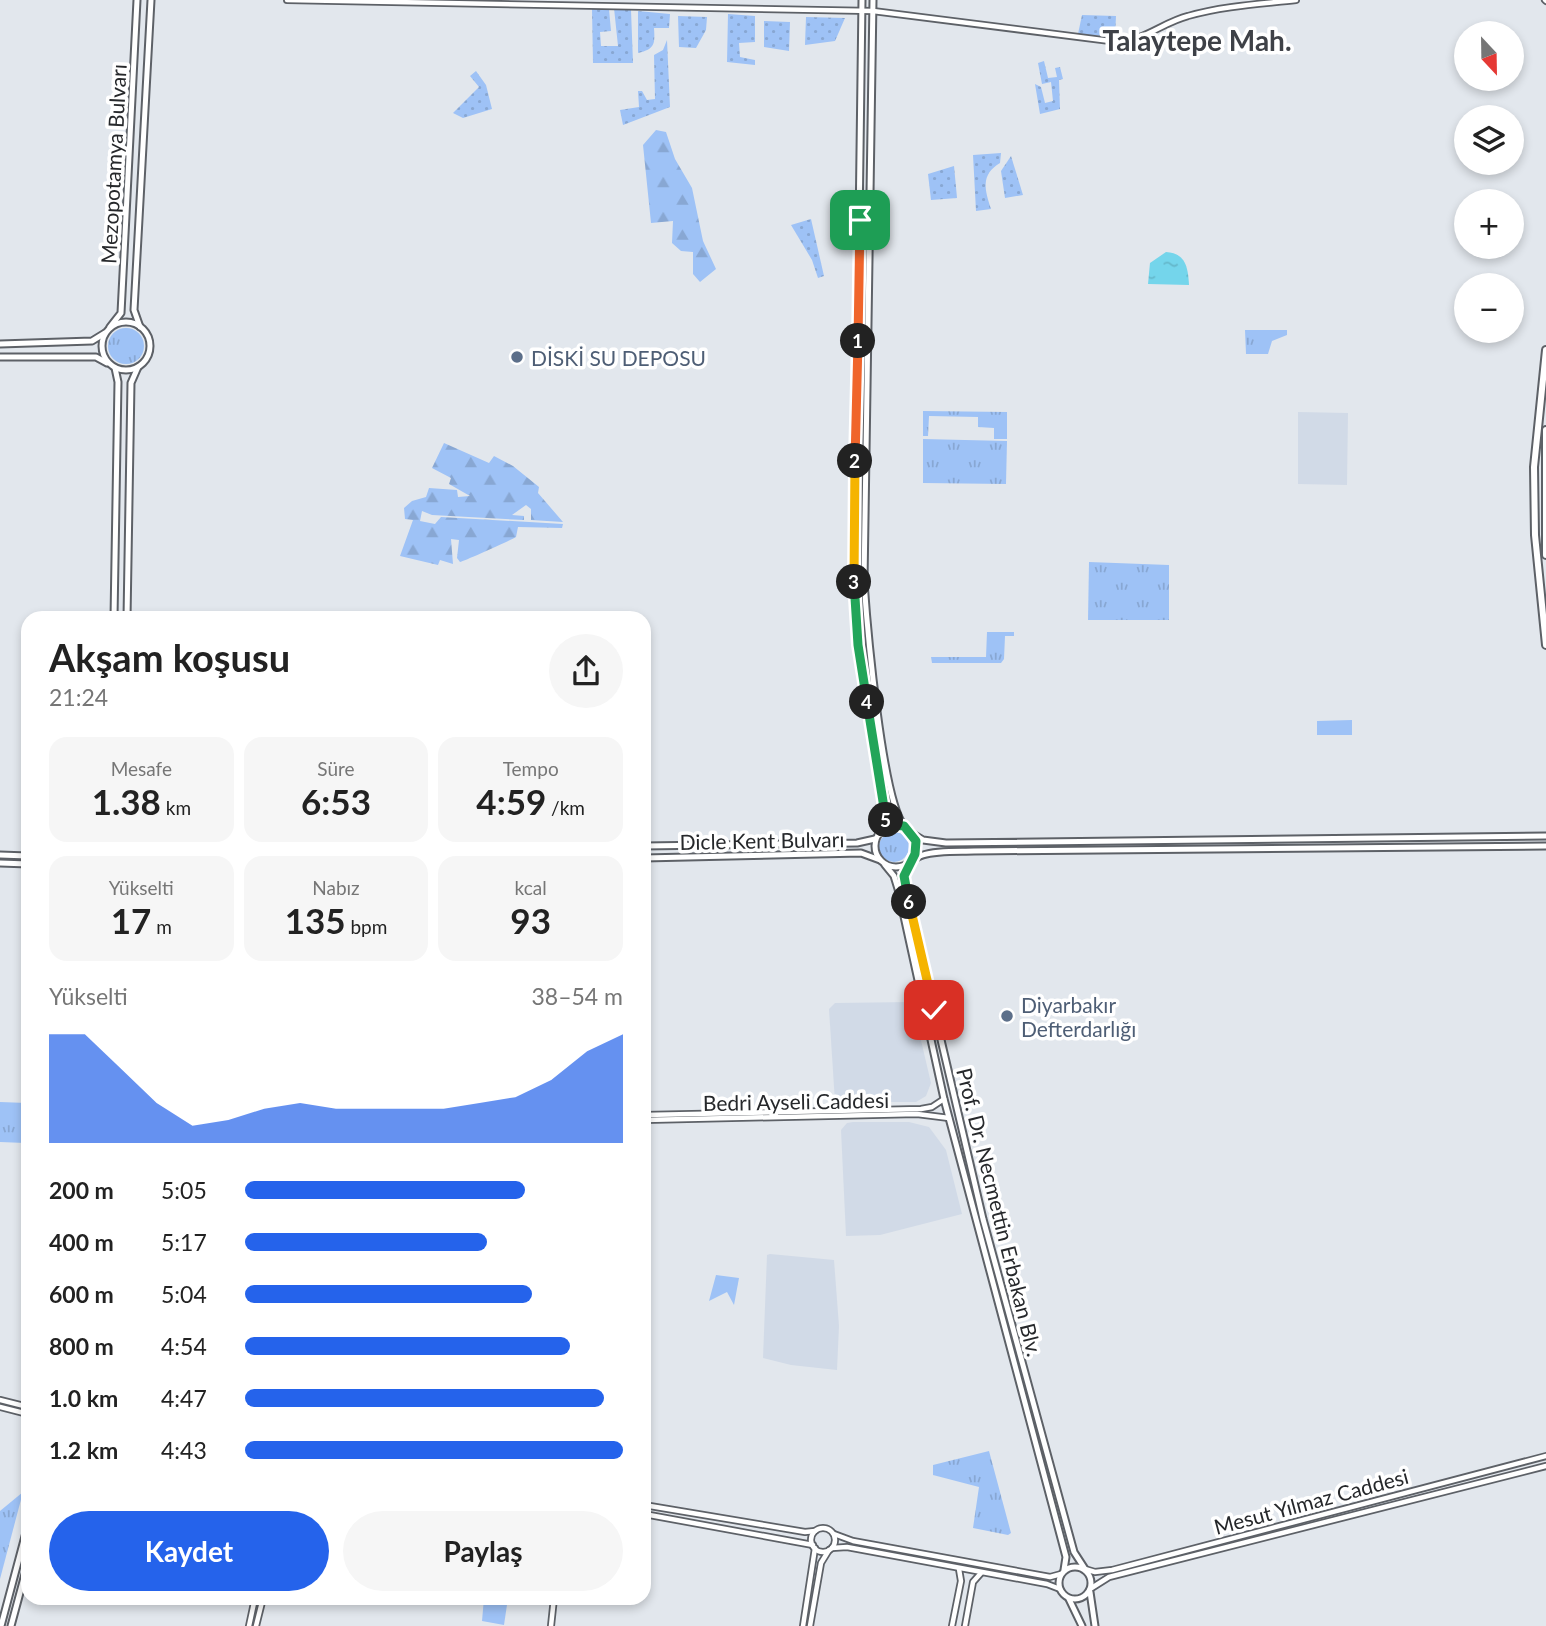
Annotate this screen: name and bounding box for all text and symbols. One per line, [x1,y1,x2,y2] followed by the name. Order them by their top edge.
[1454,21,1524,91] north arrow
[1454,21,1524,343] map controls
[1102,23,1292,57] district label: Talaytepe Mah.
[95,63,131,265] street label: Mezopotamya Bulvarı
[1454,105,1524,175] button: layers
[1454,189,1524,259] button: +
[830,190,890,250] pin
[841,201,879,239] icon: arrive
[1454,273,1524,343] button: −
[840,324,876,358] pin: 1
[852,329,863,352] text: 1
[531,345,706,370] place label: DİSKİ SU DEPOSU
[509,349,525,365] marker: DİSKİ SU DEPOSU
[838,444,872,478] pin: 2
[849,449,860,472] text: 2
[836,564,872,600] pin: 3
[848,570,859,593] text: 3
[49,634,290,680] text: Akşam koşusu
[549,634,623,708] button: share
[49,683,108,711] text: 21:24
[850,684,884,720] pin: 4
[861,690,872,713] text: 4
[111,757,172,780] text: Mesafe
[317,757,355,780] text: Süre
[503,757,559,780] text: Tempo
[92,780,161,822] text: 1.38
[301,780,371,822] text: 6:53
[476,780,546,822] text: 4:59
[161,796,191,819] text: km
[546,796,585,819] text: /km
[868,802,903,838] pin: 5
[880,808,891,831] text: 5
[679,826,845,854] street label: Dicle Kent Bulvarı
[109,876,174,899] text: Yükselti
[312,876,360,899] text: Nabız
[515,876,547,899] text: kcal
[892,884,926,920] pin: 6
[903,890,914,913] text: 6
[111,899,151,941] text: 17
[285,899,346,941] text: 135
[510,899,551,941] text: 93
[151,915,172,938] text: m
[346,915,387,938] text: bpm
[904,980,964,1040] pin
[49,982,128,1010] text: Yükselti
[531,982,623,1010] text: 38–54 m
[915,991,953,1029] icon: check
[1021,992,1136,1041] place label: Diyarbakır Defterdarlığı
[999,1008,1015,1024] marker: Diyarbakır Defterdarlığı
[952,1065,1048,1359] street label: Prof. Dr. Necmettin Erbakan Blv.
[703,1087,889,1115] street label: Bedri Ayseli Caddesi
[49,1176,114,1204] text: 200 m
[161,1176,207,1204] text: 5:05
[49,1228,114,1256] text: 400 m
[161,1228,207,1256] text: 5:17
[49,1280,114,1308] text: 600 m
[161,1280,207,1308] text: 5:04
[49,1332,114,1360] text: 800 m
[161,1332,207,1360] text: 4:54
[49,1384,118,1412] text: 1.0 km
[161,1384,207,1412] text: 4:47
[49,1436,118,1464] text: 1.2 km
[161,1436,207,1464] text: 4:43
[1211,1463,1411,1539] street label: Mesut Yılmaz Caddesi
[49,1511,329,1591] button: Kaydet
[343,1511,623,1591] button: Paylaş

